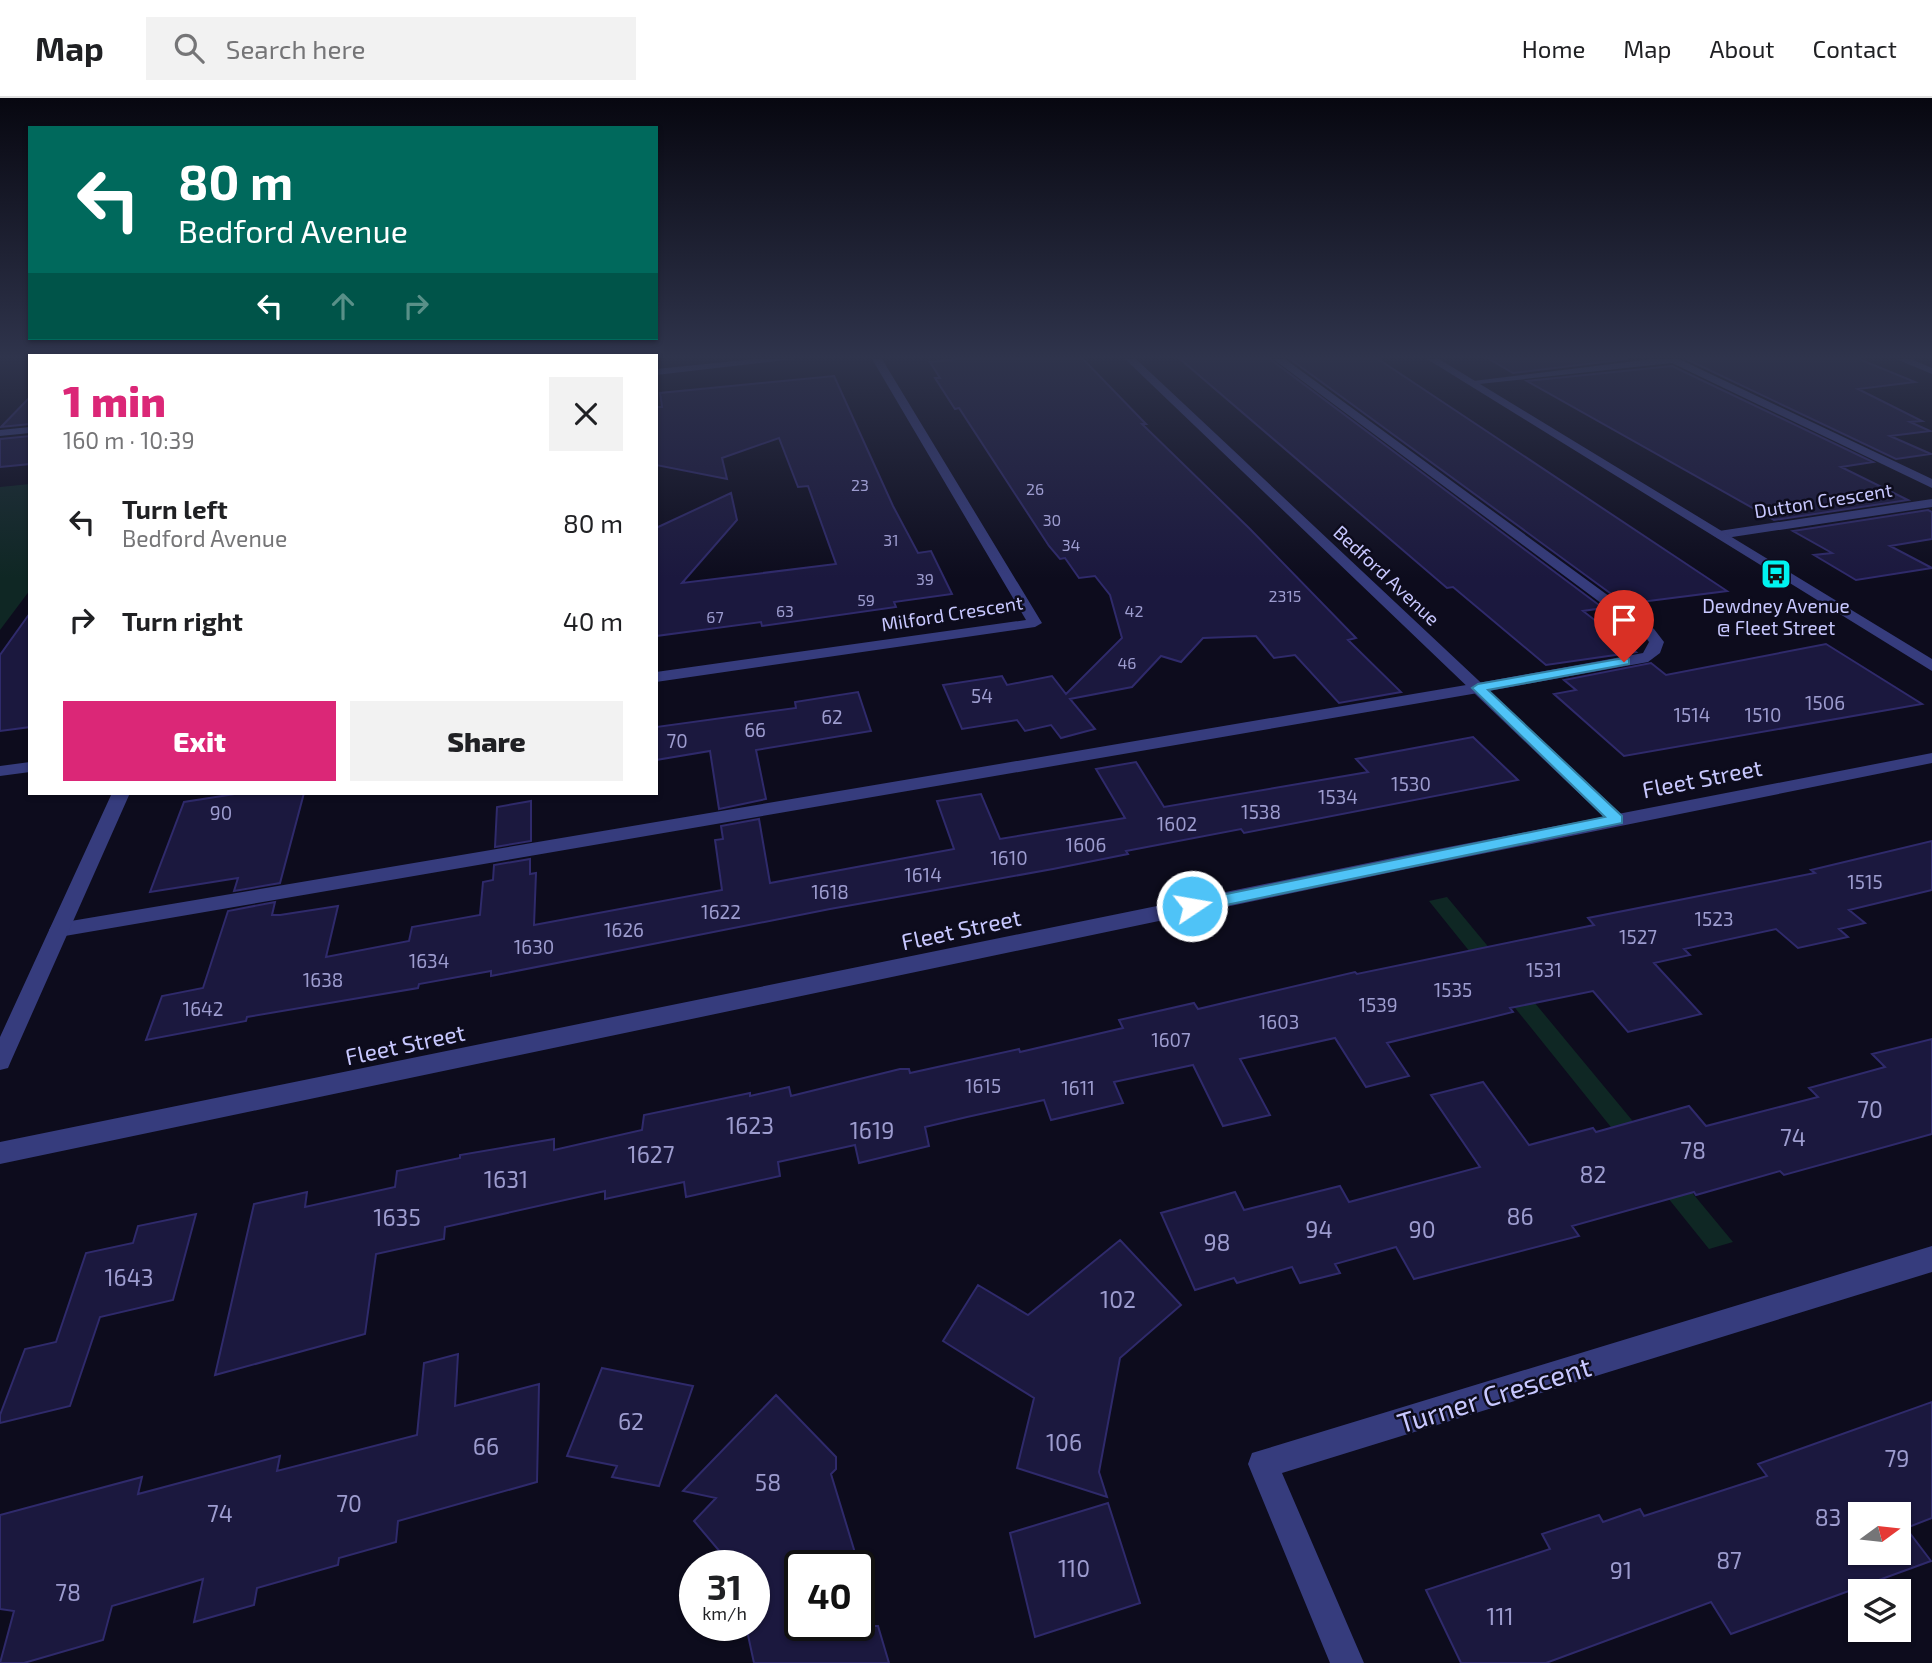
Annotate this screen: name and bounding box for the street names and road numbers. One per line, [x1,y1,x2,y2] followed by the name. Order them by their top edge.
[1752,478,1894,522] street label: Dutton Crescent
[1329,520,1445,630] street label: Bedford Avenue
[880,590,1024,636] street label: Milford Crescent
[1640,753,1765,803] street label: Fleet Street
[899,903,1024,955] street label: Fleet Street
[343,1018,468,1070] street label: Fleet Street
[1393,1348,1595,1440] street label: Turner Crescent

